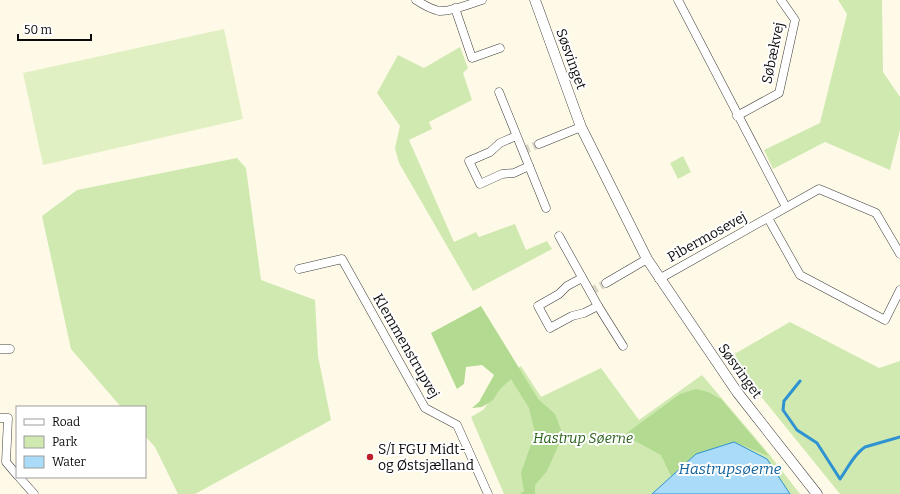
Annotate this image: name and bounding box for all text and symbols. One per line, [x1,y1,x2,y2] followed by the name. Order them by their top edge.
[18,16,91,42] scale bar
[758,21,788,85] street label: Søbækvej
[24,23,53,37] text: 50 m
[552,26,590,92] street label: Søsvinget
[664,208,750,266] street label: Pibermosevej
[369,291,443,401] street label: Klemmenstrupvej
[714,340,766,402] street label: Søsvinget
[16,406,146,478] legend
[52,415,80,429] text: Road
[533,430,633,447] park label: Hastrup Søerne
[52,435,78,449] text: Park
[378,441,474,474] place label: S/I FGU Midt- og Østsjælland
[365,452,375,462] marker: S/I FGU Midt- og Østsjælland
[52,455,87,469] text: Water
[679,460,782,478] water label: Hastrupsøerne

